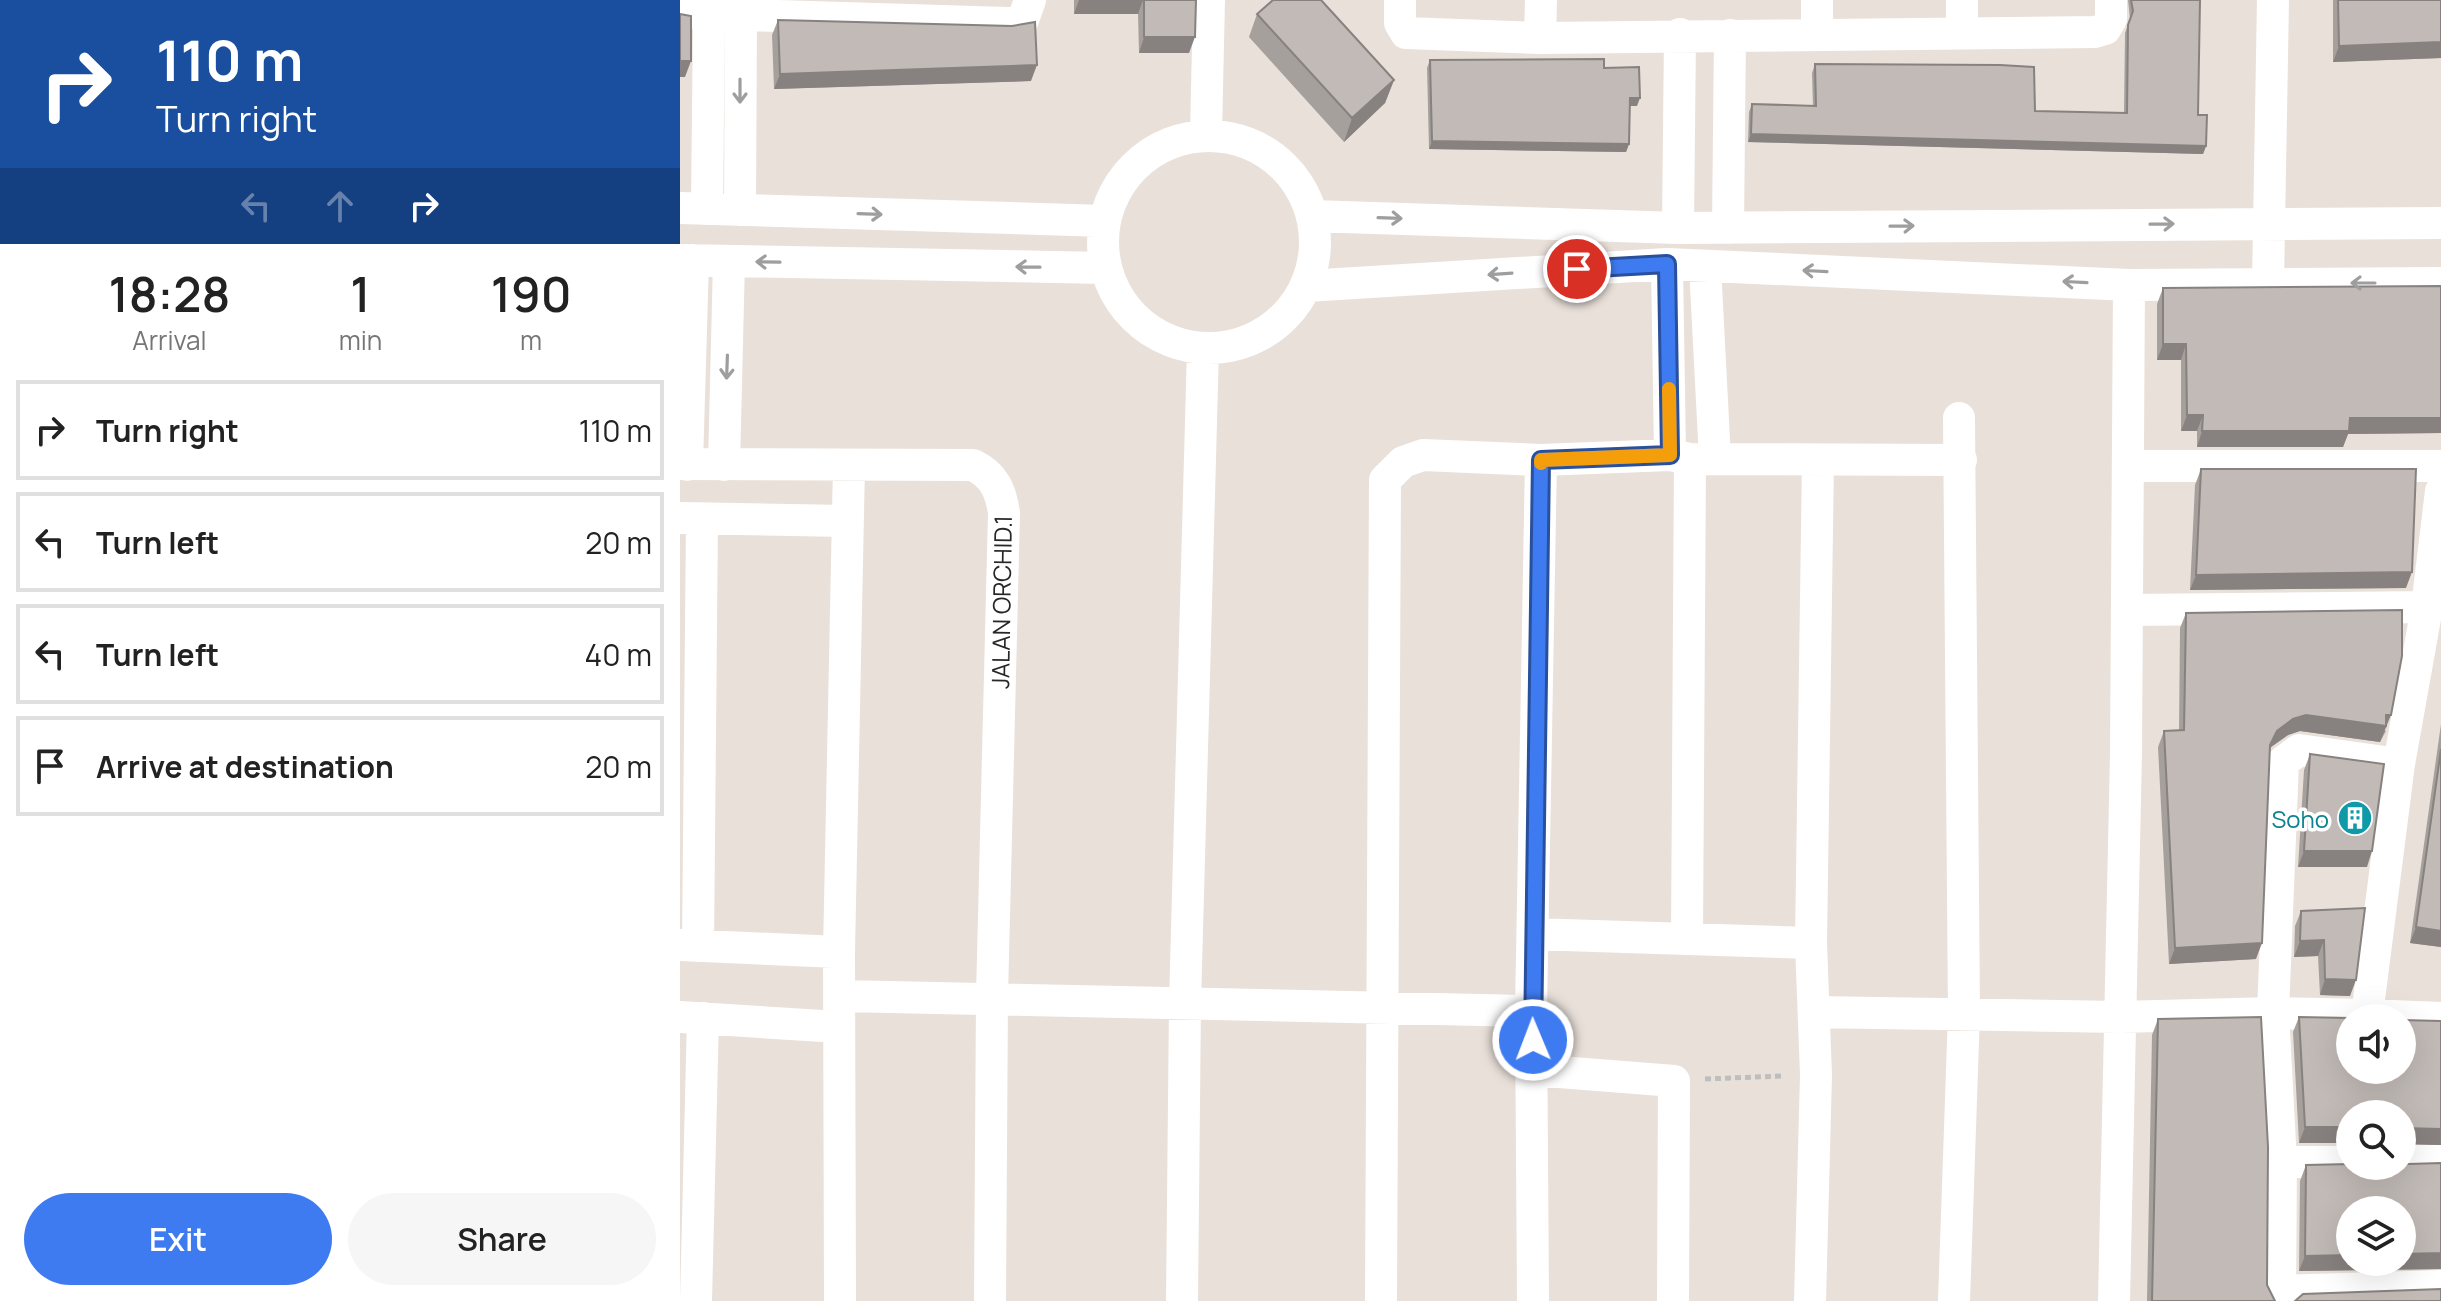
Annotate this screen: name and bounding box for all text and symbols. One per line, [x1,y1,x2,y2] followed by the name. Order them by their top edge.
[156,21,303,98] text: 110 m
[24,32,128,136] icon: right
[732,77,748,104] one-way arrow
[156,94,317,143] text: Turn right
[234,184,278,228] icon: left
[318,184,362,228] icon: ahead
[402,184,446,228] icon: right
[856,207,883,222] one-way arrow
[1376,211,1403,226] one-way arrow
[2148,216,2175,232] one-way arrow
[1888,218,1915,234] one-way arrow
[1543,235,1611,303] pin
[1555,247,1599,291] icon: arrive
[755,254,782,269] one-way arrow
[1015,259,1042,275] one-way arrow
[108,261,230,326] text: 18:28
[350,261,371,326] text: 1
[491,261,572,326] text: 190
[1802,263,1829,278] one-way arrow
[1487,267,1514,282] one-way arrow
[2062,275,2089,290] one-way arrow
[2350,275,2377,291] one-way arrow
[132,322,206,358] text: Arrival
[339,322,382,358] text: min
[520,322,542,358] text: m
[720,353,735,380] one-way arrow
[28,408,72,452] icon: right
[96,410,239,451] text: Turn right
[579,410,652,451] text: 110 m
[983,515,1019,689] street label: JALAN ORCHID.1
[28,520,72,564] icon: left
[96,522,219,563] text: Turn left
[585,522,652,563] text: 20 m
[28,632,72,676] icon: left
[96,634,219,675] text: Turn left
[585,634,652,675] text: 40 m
[28,744,72,788] icon: arrive
[96,746,394,787] text: Arrive at destination
[585,746,652,787] text: 20 m
[2336,799,2374,837] building icon: Soho
[2272,802,2329,835] place label: Soho
[1491,998,1575,1082] position arrow
[2336,1004,2416,1276] map controls
[2336,1004,2416,1084] button: sound
[2336,1100,2416,1180] button: search
[24,1193,332,1285] button: Exit
[348,1193,656,1285] button: Share
[2336,1196,2416,1276] button: layers

